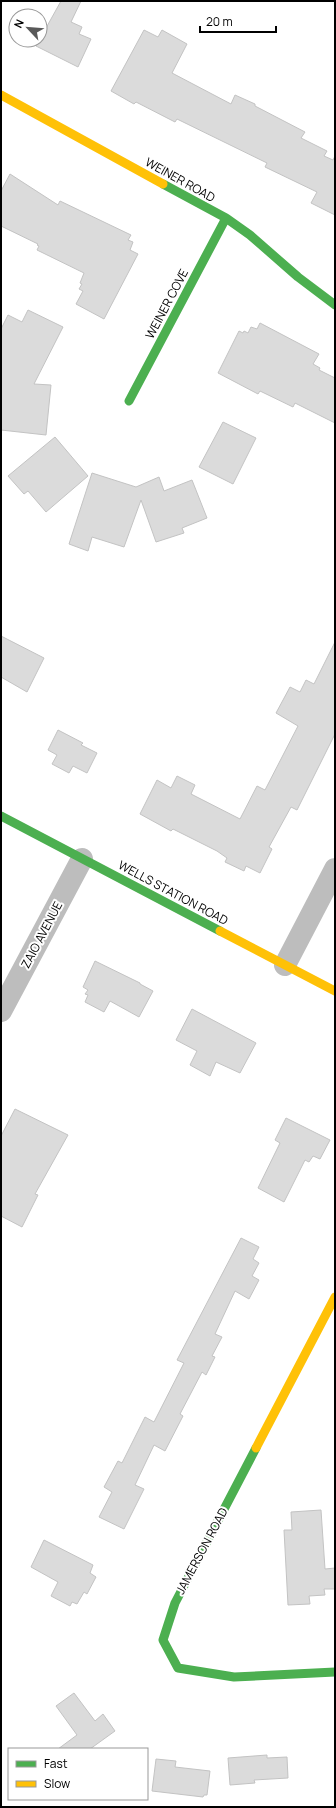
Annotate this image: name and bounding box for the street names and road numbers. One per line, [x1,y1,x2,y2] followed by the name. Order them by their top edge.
[142,153,218,206] street label: WEINER ROAD
[141,266,192,342] street label: WEINER COVE
[115,856,231,929] street label: WELLS STATION ROAD
[17,898,66,971] street label: ZAIO AVENUE
[172,1504,232,1597] street label: JAMERSON ROAD

